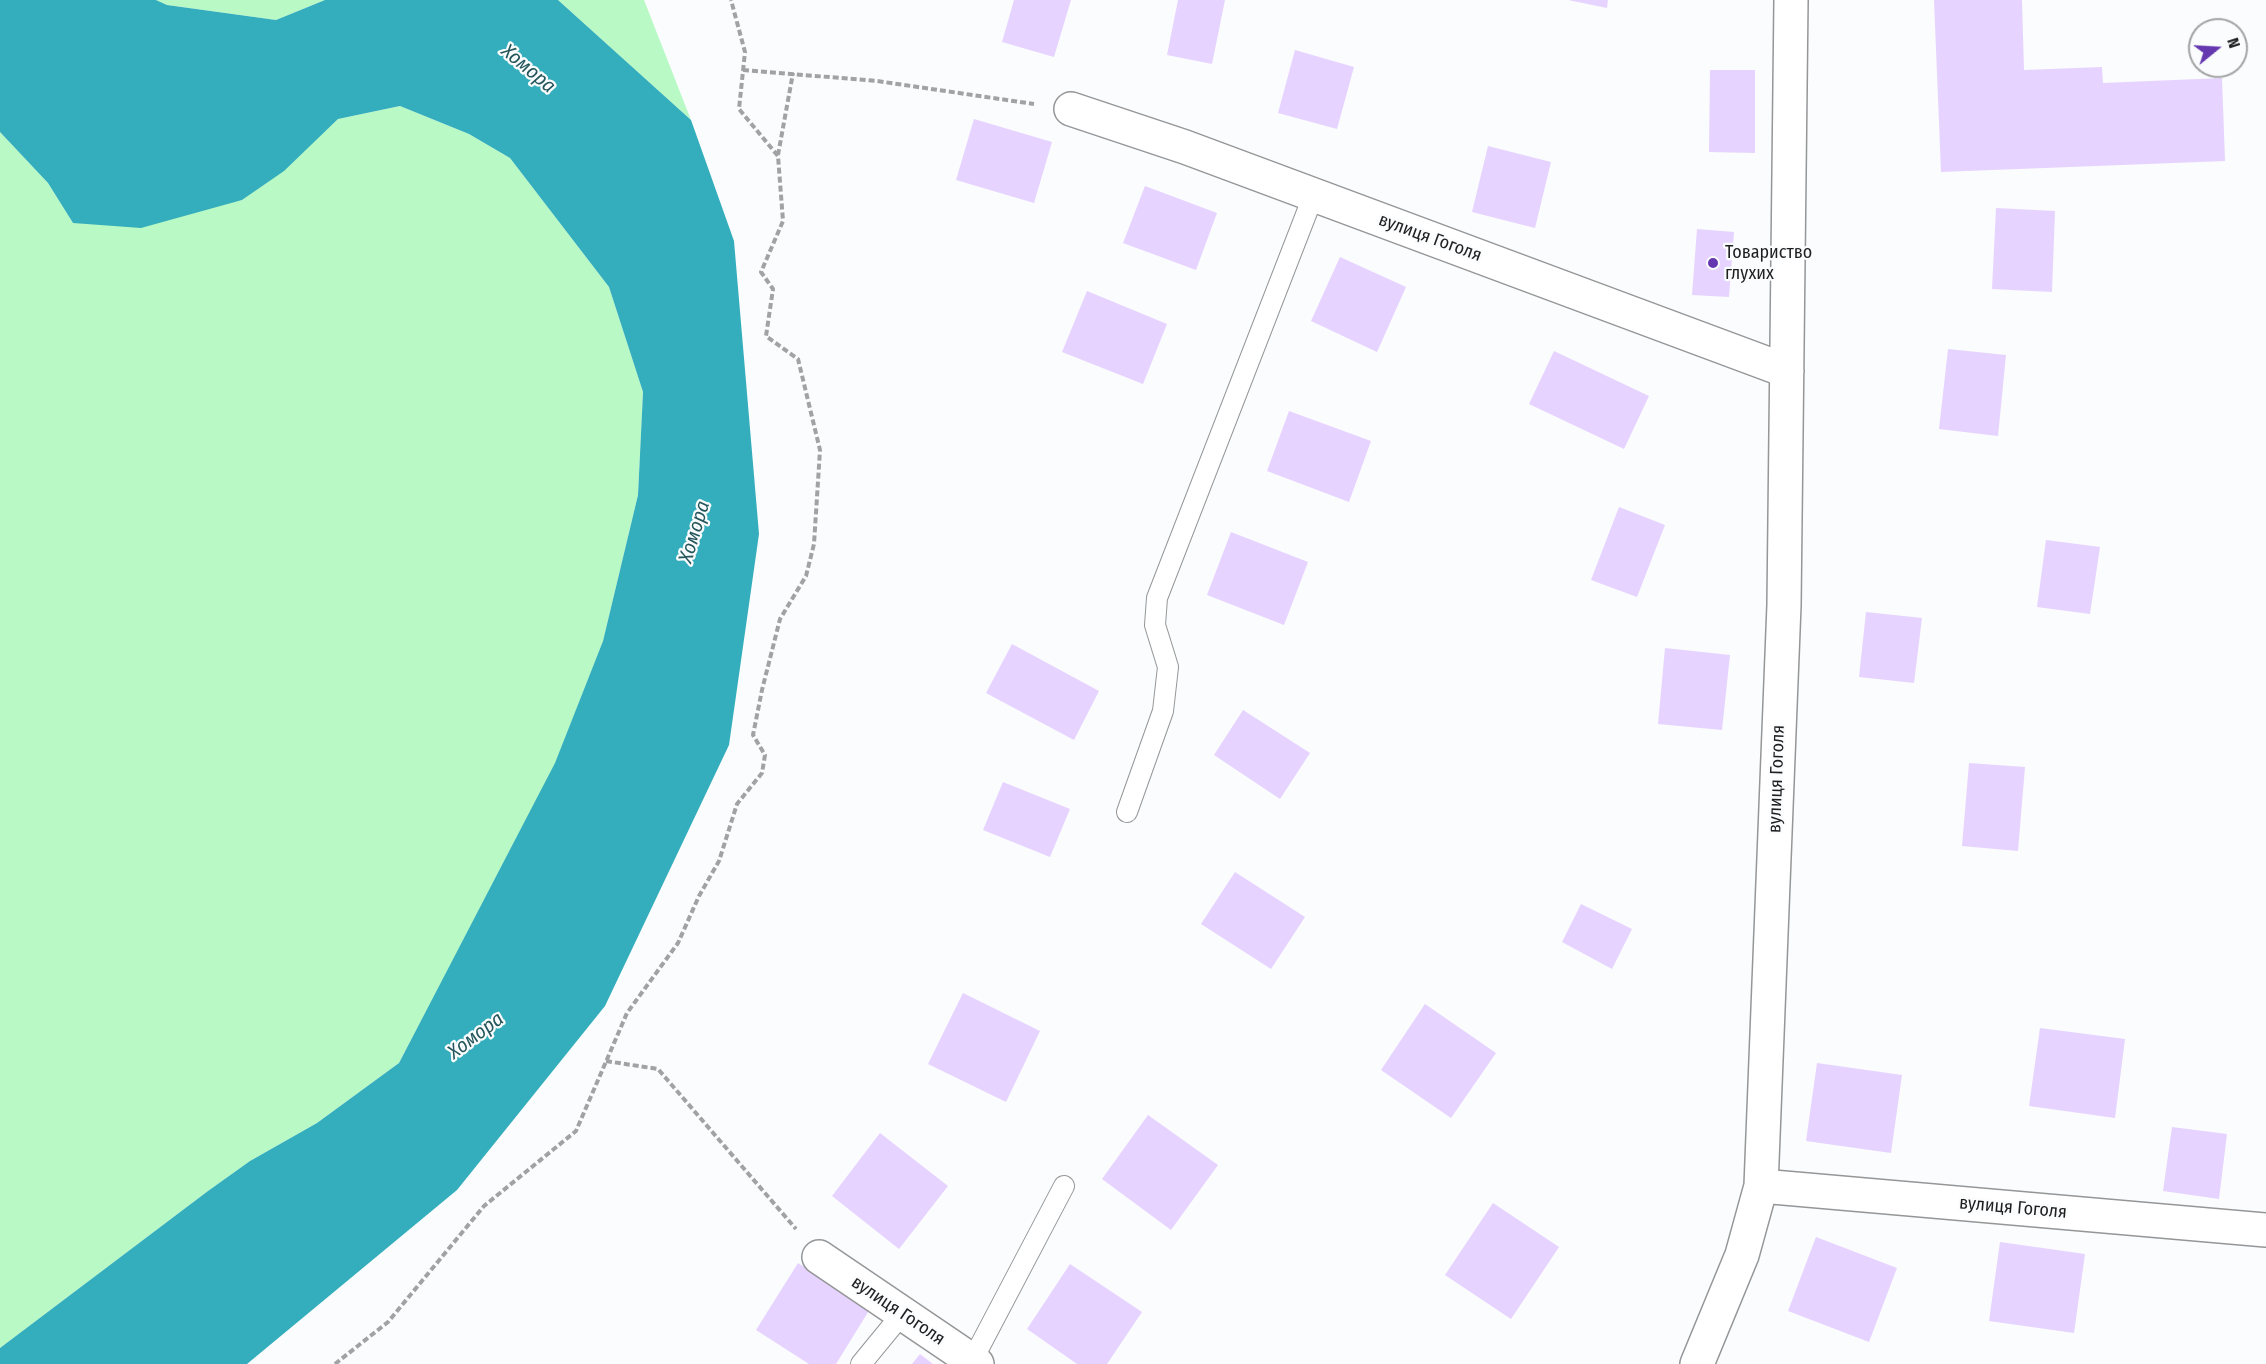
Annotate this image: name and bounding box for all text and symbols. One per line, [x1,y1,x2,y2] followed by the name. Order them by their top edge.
[2188,18,2248,78] north arrow
[2223,35,2244,50] text: N
[496,39,560,99] water label: Хомора
[1375,209,1485,267] street label: вулиця Гоголя
[1725,242,1812,284] place label: Товариство глухих
[1706,256,1720,270] marker: Товариство глухих
[674,498,716,566] water label: Хомора
[1764,725,1790,833] street label: вулиця Гоголя
[443,1007,509,1065] water label: Хомора
[1958,1193,2068,1223] street label: вулиця Гоголя
[847,1272,949,1350] street label: вулиця Гоголя

